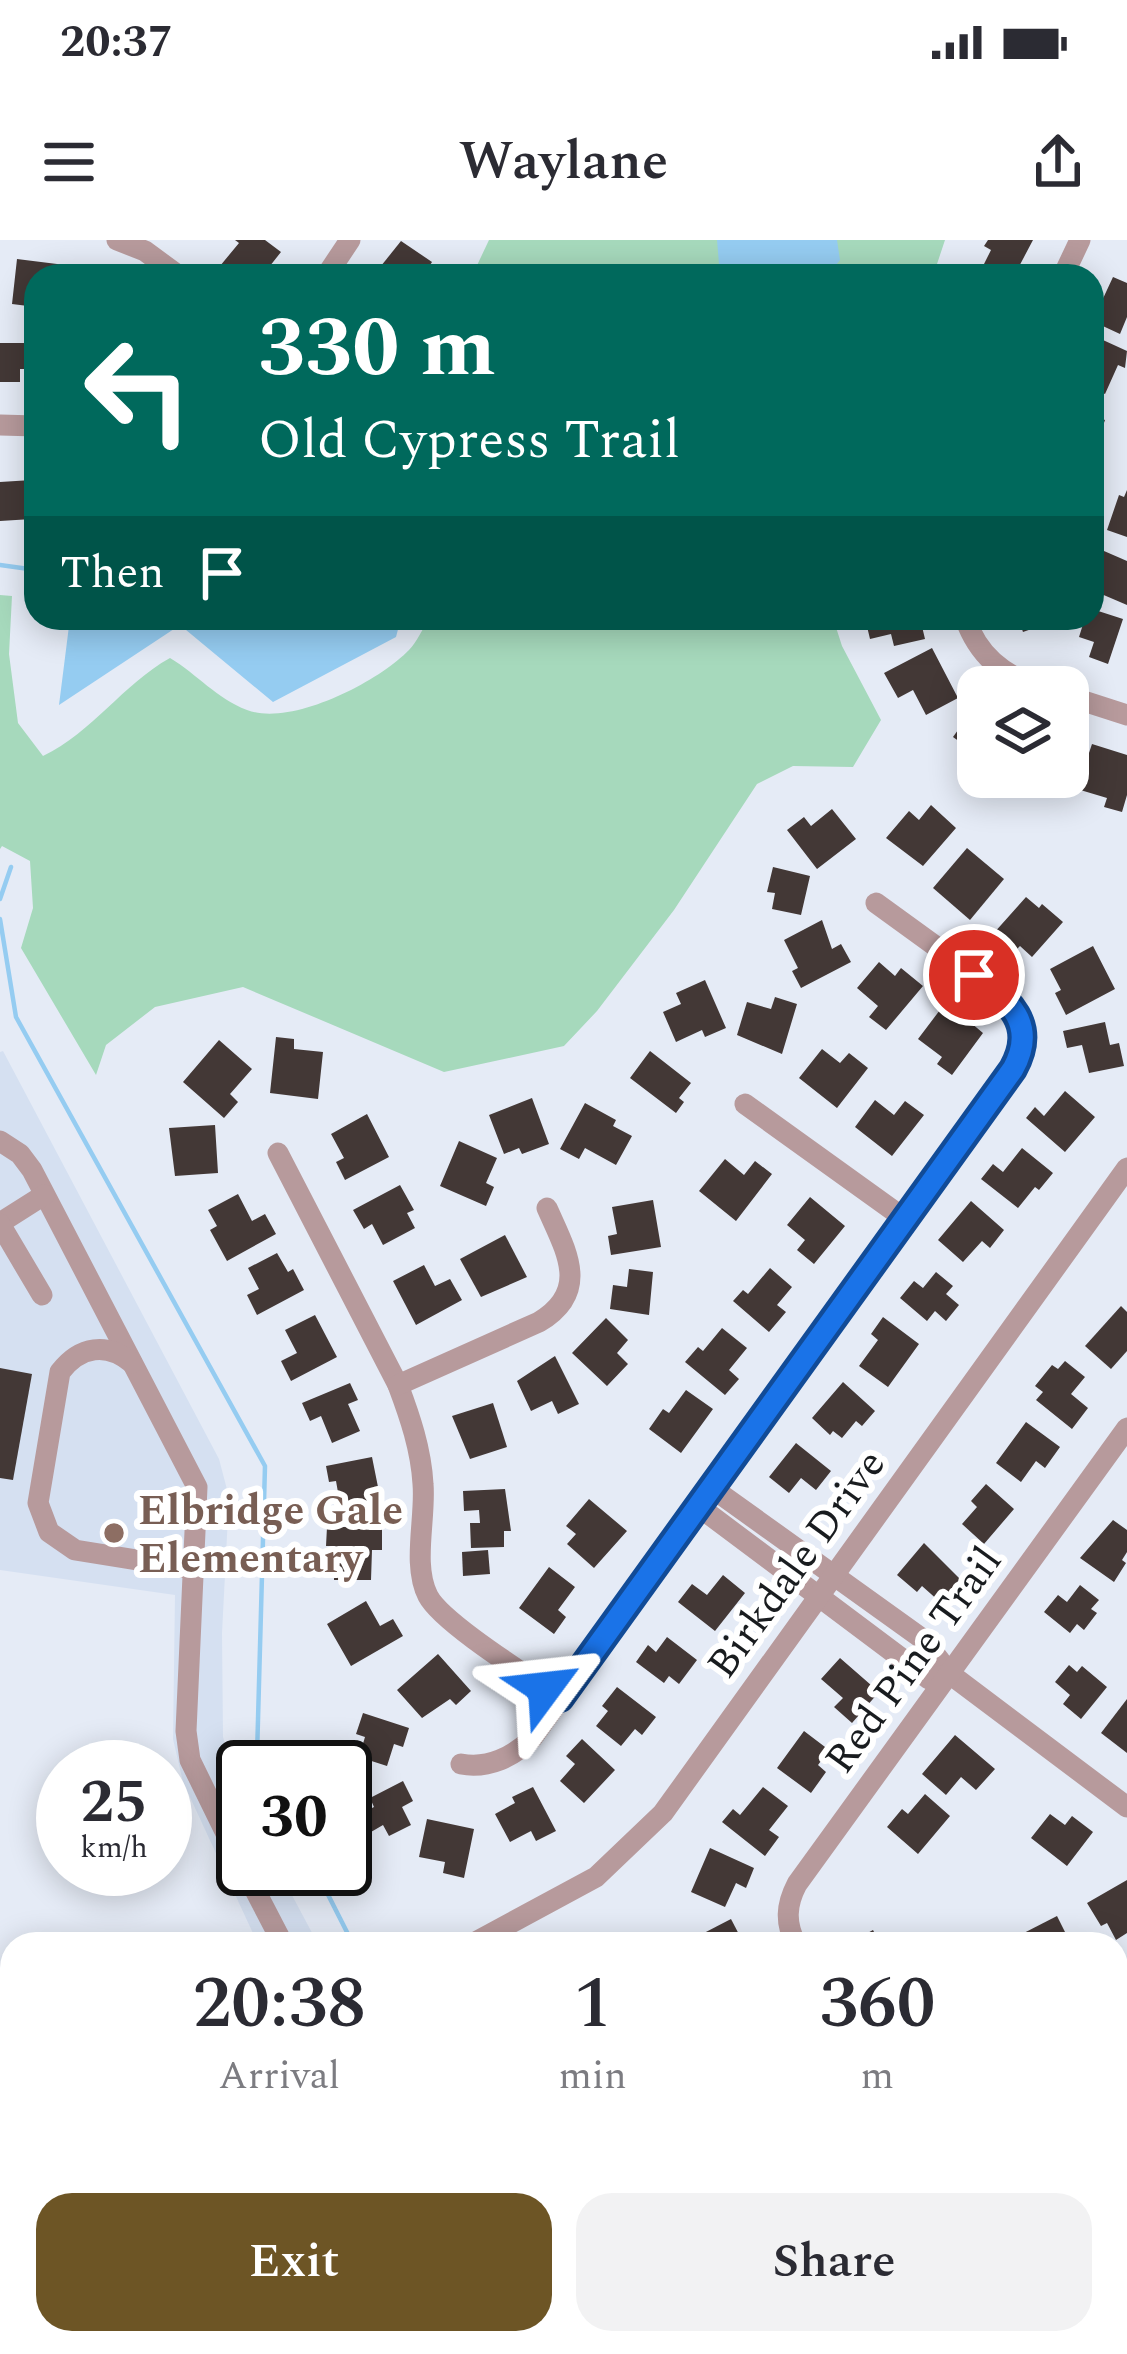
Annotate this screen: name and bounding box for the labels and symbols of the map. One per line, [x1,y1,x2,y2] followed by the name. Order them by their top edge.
[923,924,1025,1026] pin
[692,1437,902,1692] street label: Birkdale Drive
[138,1480,403,1591] place label: Elbridge Gale Elementary
[101,1520,127,1546] marker: Elbridge Gale Elementary
[810,1534,1018,1787] street label: Red Pine Trail
[482,1625,608,1751] position arrow
[216,1740,372,1896] speed limit sign: 30

